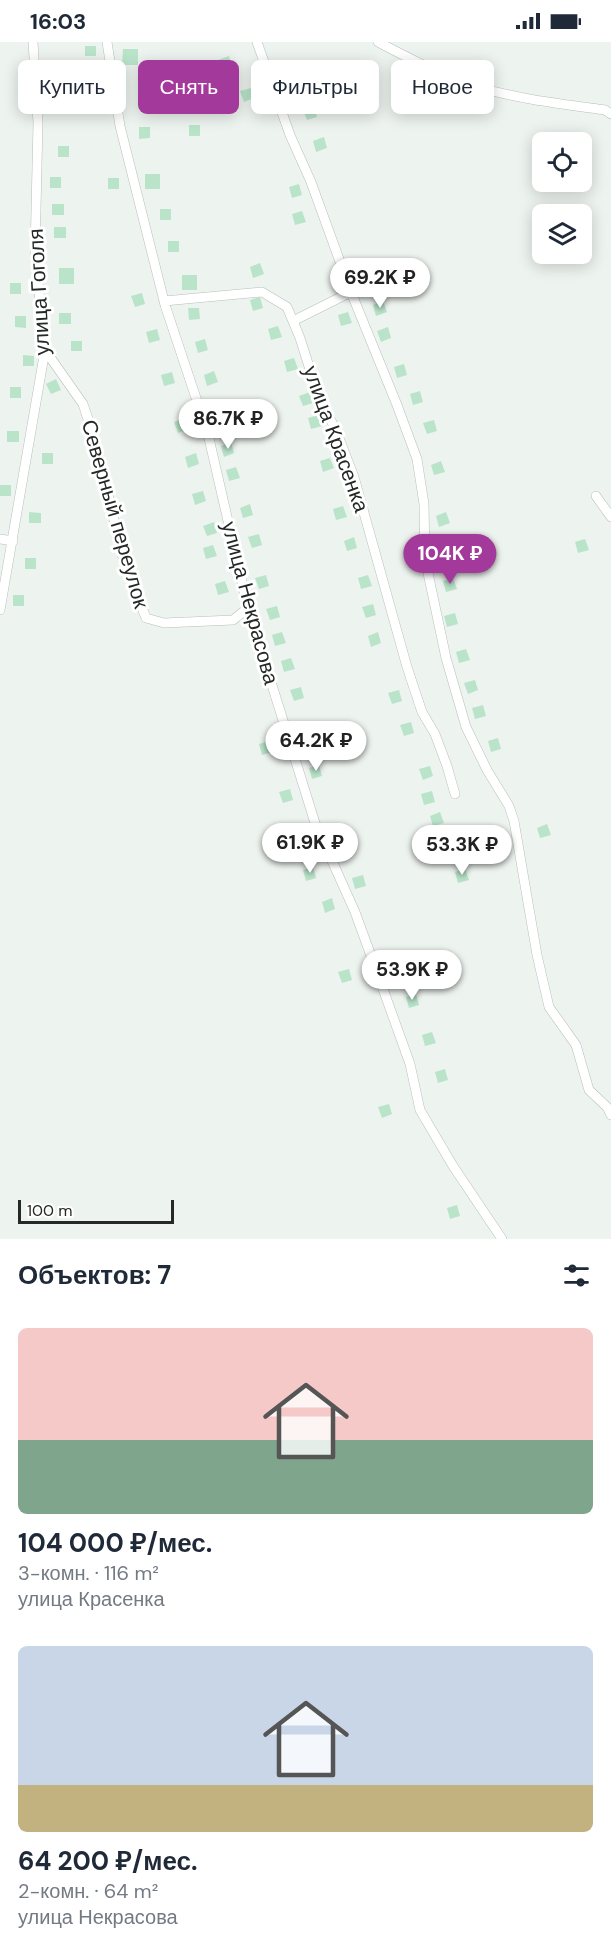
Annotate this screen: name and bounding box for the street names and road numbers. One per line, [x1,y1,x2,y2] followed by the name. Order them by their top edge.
[22,228,56,356] street label: улица Гоголя
[297,362,376,516] street label: улица Красенка
[75,417,156,612] street label: Северный переулок
[215,518,285,688] street label: улица Некрасова

